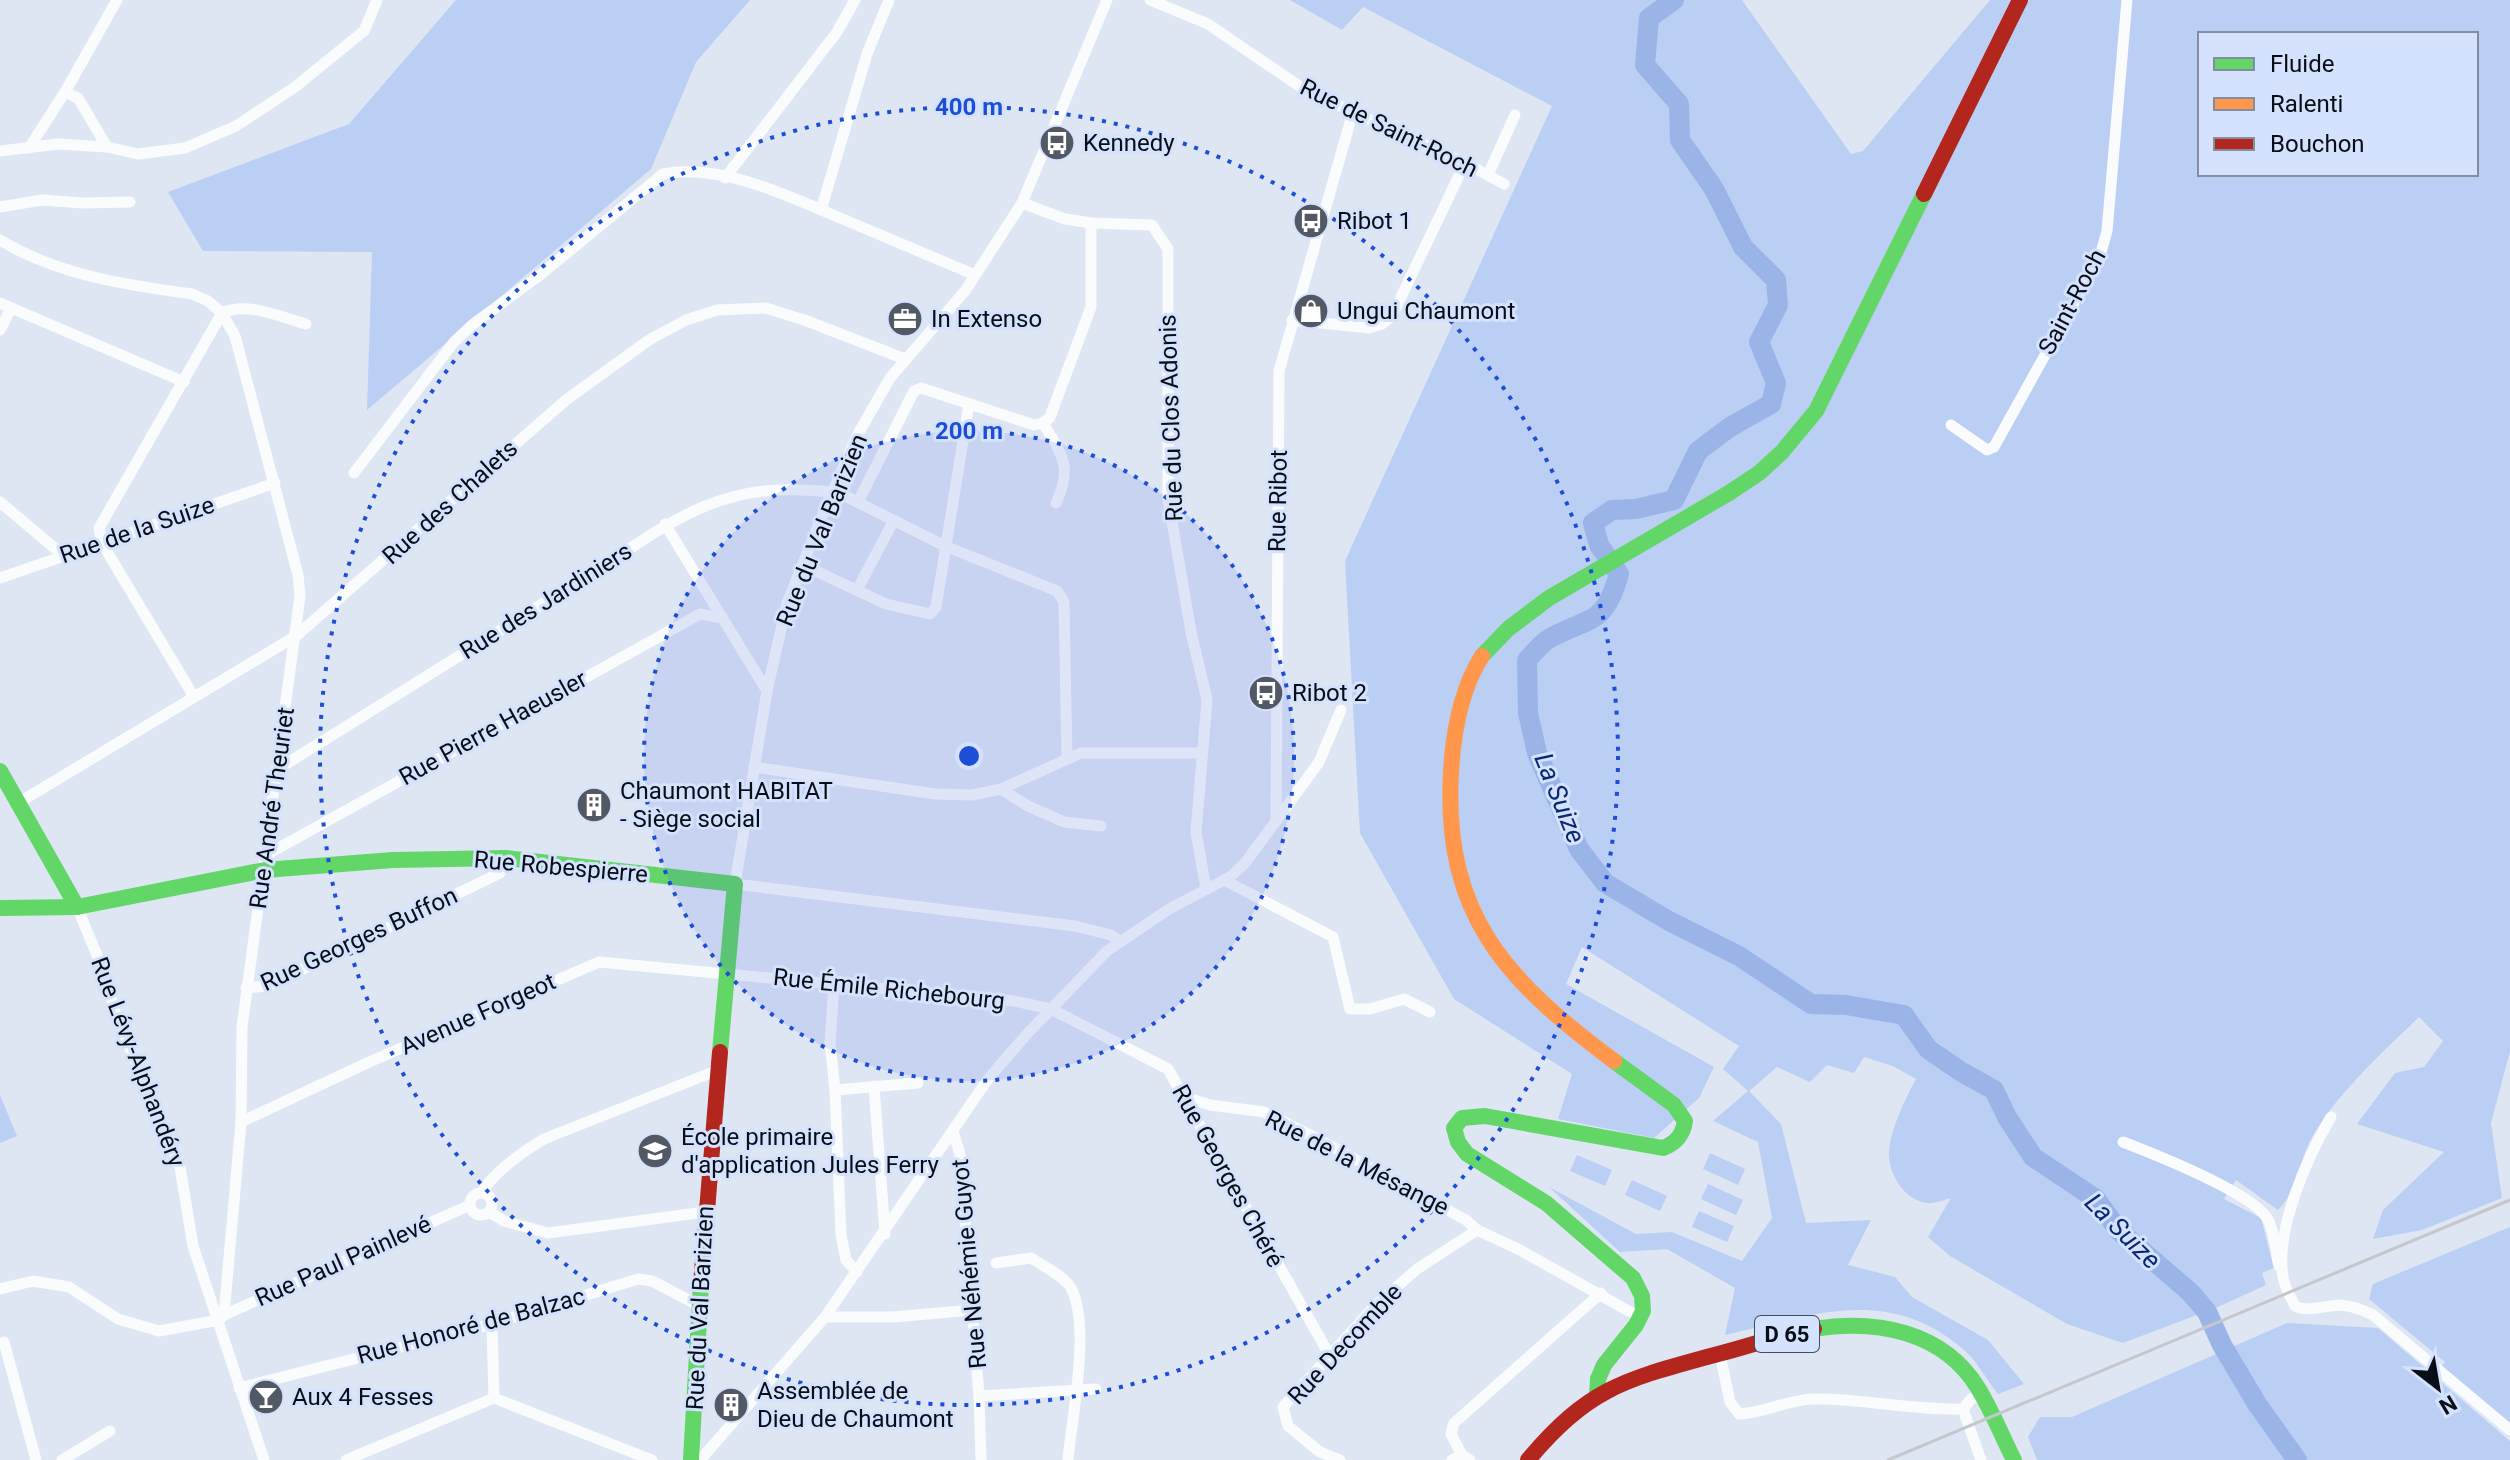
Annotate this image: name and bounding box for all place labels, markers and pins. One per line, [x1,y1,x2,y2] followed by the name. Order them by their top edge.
[1038,124,1076,162] bus stop icon: Kennedy
[1083,129,1175,157] place label: Kennedy
[1292,202,1330,240] bus stop icon: Ribot 1
[1337,207,1412,235] place label: Ribot 1
[1292,292,1330,330] shop icon: Ungui Chaumont
[1337,297,1515,325] place label: Ungui Chaumont
[886,300,924,338] office icon: In Extenso
[931,305,1042,333] place label: In Extenso
[1247,674,1285,712] bus stop icon: Ribot 2
[1292,679,1367,707] place label: Ribot 2
[955,742,983,770] centre of rings
[620,777,833,833] place label: Chaumont HABITAT - Siège social
[575,786,613,824] building icon: Chaumont HABITAT - Siège social
[681,1123,940,1179] place label: École primaire d'application Jules Ferry
[636,1132,674,1170] school or university icon: École primaire d'application Jules Ferry
[757,1377,954,1433] place label: Assemblée de Dieu de Chaumont
[247,1378,285,1416] bar icon: Aux 4 Fesses
[292,1383,434,1411] place label: Aux 4 Fesses
[712,1386,750,1424] building icon: Assemblée de Dieu de Chaumont

